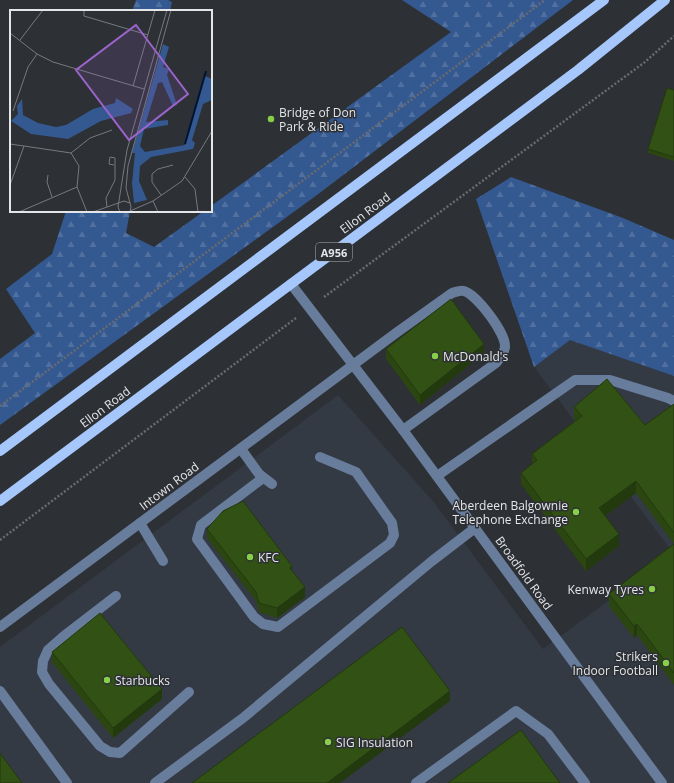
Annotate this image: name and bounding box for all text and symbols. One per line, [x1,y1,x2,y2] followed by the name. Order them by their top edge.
[10,10,212,212] inset map
[279,104,356,135] place label: Bridge of Don Park & Ride
[266,114,276,124] marker: Bridge of Don Park & Ride
[336,188,394,238] street label: Ellon Road
[316,243,352,261] road number: A956
[443,348,508,365] place label: McDonald's
[430,351,440,361] marker: McDonald's
[76,382,134,432] street label: Ellon Road
[136,458,202,514] street label: Intown Road
[452,497,568,528] place label: Aberdeen Balgownie Telephone Exchange
[571,507,581,517] marker: Aberdeen Balgownie Telephone Exchange
[491,533,557,613] street label: Broadfold Road
[258,549,280,566] place label: KFC
[245,552,255,562] marker: KFC
[567,581,644,598] place label: Kenway Tyres
[647,584,657,594] marker: Kenway Tyres
[573,648,658,679] place label: Strikers Indoor Football
[661,658,671,668] marker: Strikers Indoor Football
[115,672,170,689] place label: Starbucks
[102,675,112,685] marker: Starbucks
[336,734,413,751] place label: SIG Insulation
[323,737,333,747] marker: SIG Insulation

